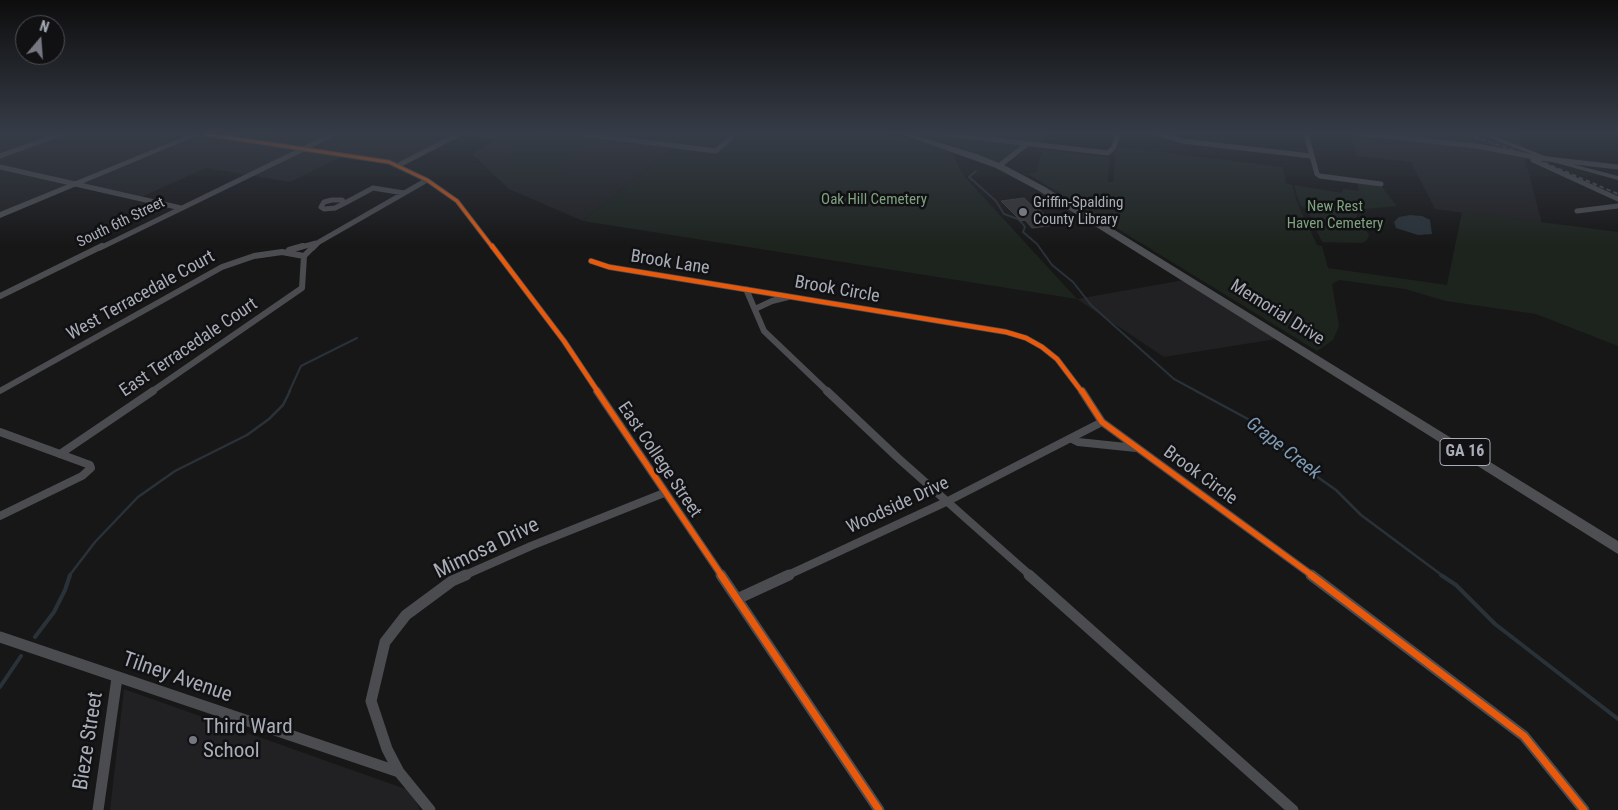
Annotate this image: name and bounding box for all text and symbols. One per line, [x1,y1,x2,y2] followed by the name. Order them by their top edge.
[15,15,65,65] north arrow
[38,18,51,36] text: N
[821,191,927,209] park label: Oak Hill Cemetery
[74,194,168,252] street label: South 6th Street
[1033,194,1123,229] place label: Griffin-Spalding County Library
[1287,198,1383,233] park label: New Rest Haven Cemetery
[1017,206,1029,218] marker: Griffin-Spalding County Library
[63,246,219,346] street label: West Terracedale Court
[629,246,711,280] street label: Brook Lane
[793,272,881,308] street label: Brook Circle
[1226,275,1328,351] street label: Memorial Drive
[116,294,262,402] street label: East Terracedale Court
[612,398,706,522] street label: East College Street
[1241,413,1325,485] water label: Grape Creek
[1440,438,1490,466] road number: GA 16
[1159,442,1241,510] street label: Brook Circle
[844,473,952,539] street label: Woodside Drive
[431,513,543,585] street label: Mimosa Drive
[119,647,235,709] street label: Tilney Avenue
[69,690,109,792] street label: Bieze Street
[203,715,293,765] place label: Third Ward School
[187,734,199,746] marker: Third Ward School

